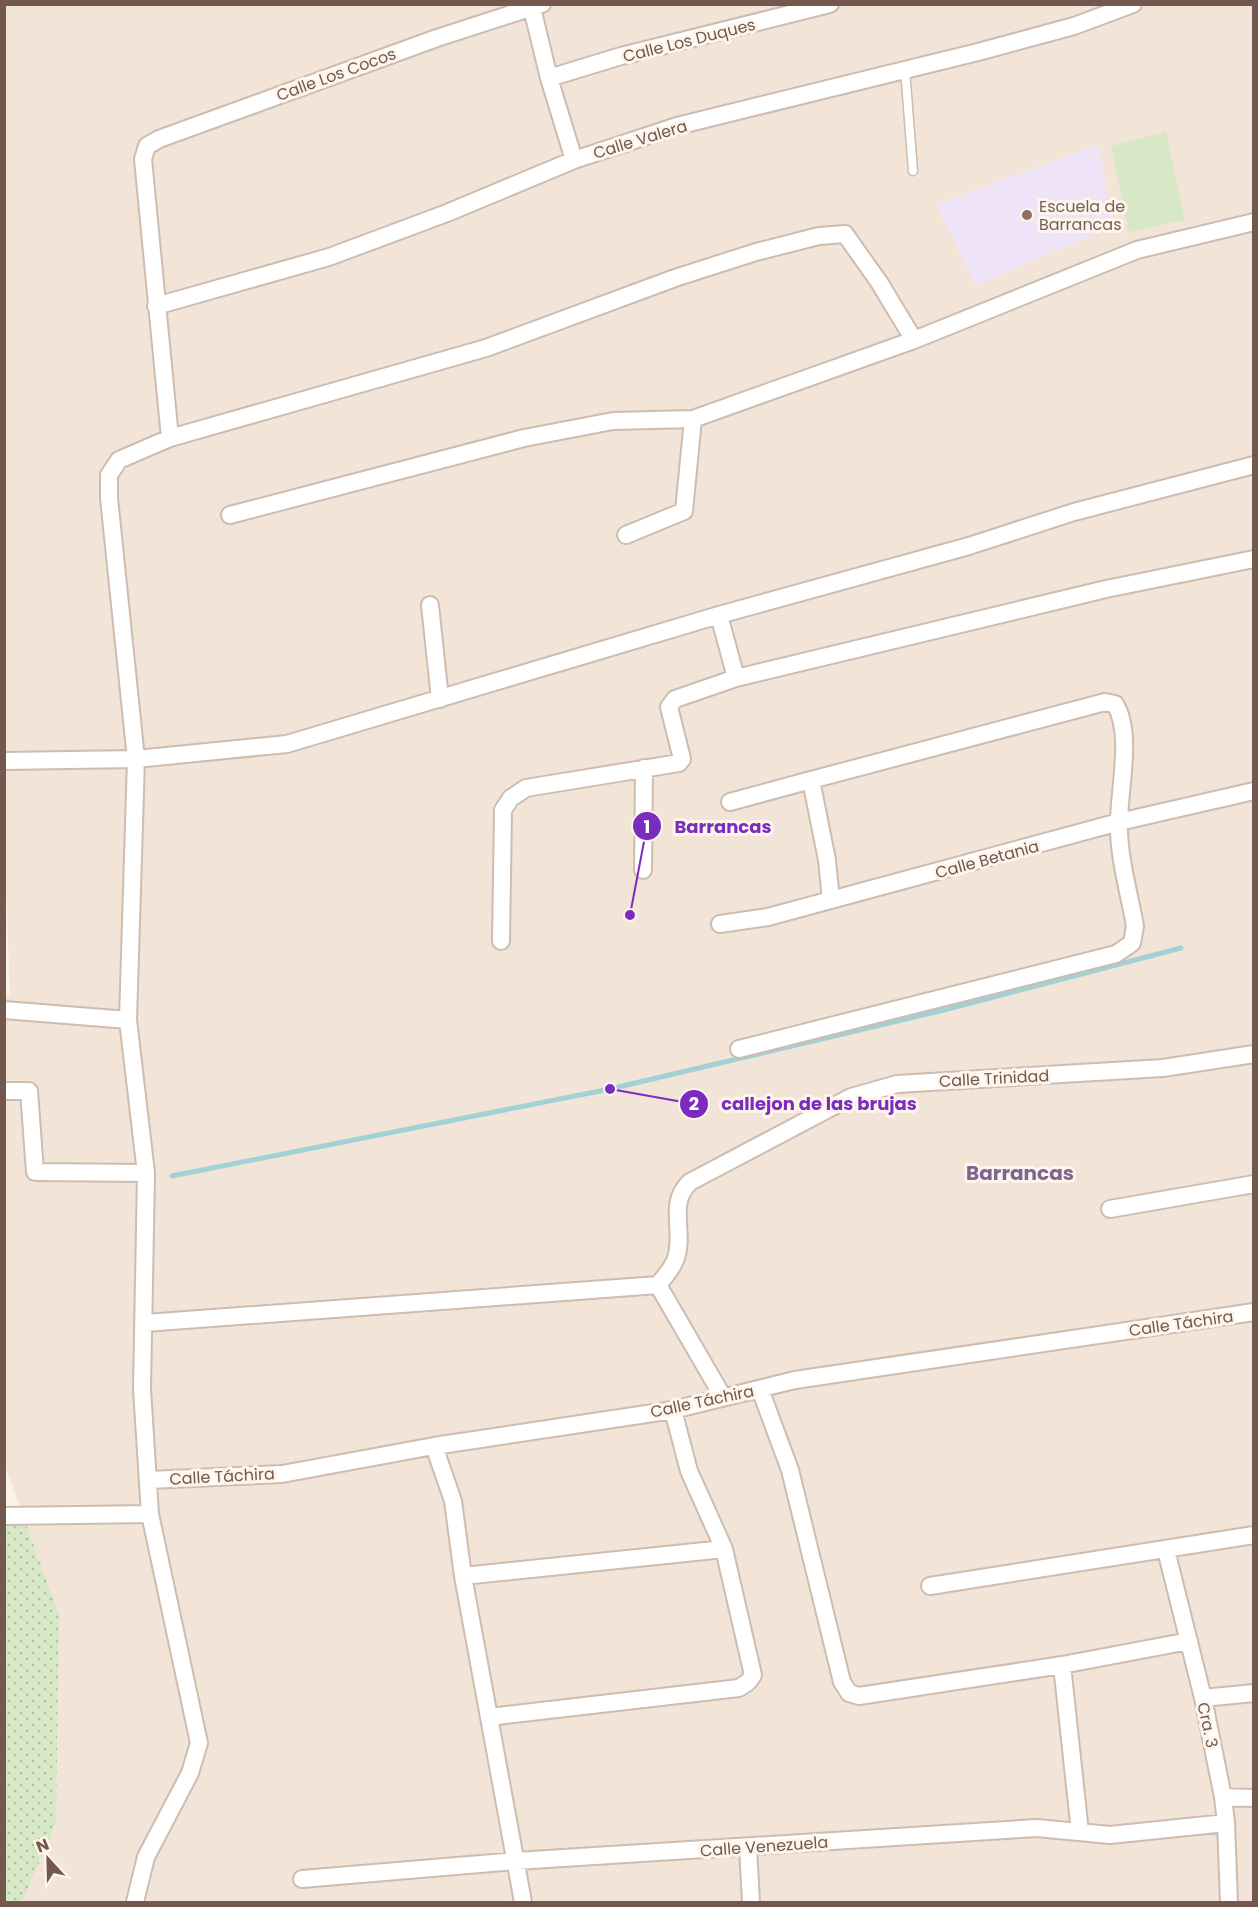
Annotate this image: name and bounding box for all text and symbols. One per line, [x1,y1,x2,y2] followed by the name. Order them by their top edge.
[620,13,758,68] street label: Calle Los Duques
[273,42,399,107] street label: Calle Los Cocos
[590,114,690,165] street label: Calle Valera
[1039,195,1125,236] place label: Escuela de Barrancas
[1020,208,1034,222] marker: Escuela de Barrancas
[632,808,783,844] callout: Barrancas
[644,814,650,839] text: 1
[674,814,772,839] text: Barrancas
[933,835,1042,884] street label: Calle Betania
[938,1064,1050,1093] street label: Calle Trinidad
[679,1086,929,1122] callout: callejon de las brujas
[689,1091,699,1116] text: 2
[721,1091,917,1116] text: callejon de las brujas
[966,1159,1074,1187] district label: Barrancas
[1127,1305,1235,1342] street label: Calle Táchira
[648,1379,756,1424] street label: Calle Táchira
[169,1462,275,1491] street label: Calle Táchira
[1191,1700,1224,1750] street label: Cra. 3
[18,1829,78,1889] north arrow
[699,1831,829,1862] street label: Calle Venezuela
[33,1833,52,1858] text: N

